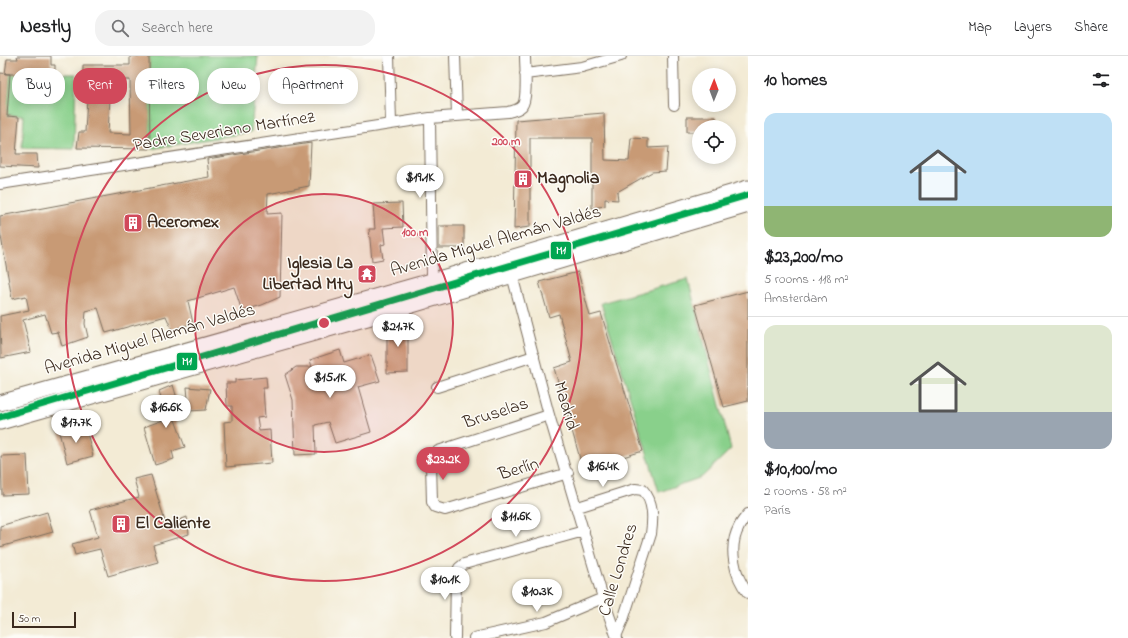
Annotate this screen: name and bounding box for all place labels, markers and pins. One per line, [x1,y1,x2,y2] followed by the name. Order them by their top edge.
[387,165,453,199] pin: $19.1K
[537,166,600,193] place label: Magnolia
[512,168,534,190] building icon: Magnolia
[147,210,219,236] place label: Aceromex
[122,212,144,234] building icon: Aceromex
[263,251,353,299] place label: Iglesia La Libertad Mty
[356,263,378,285] temple icon: Iglesia La Libertad Mty
[365,314,431,348] pin: $21.7K
[317,316,331,330] centre of rings
[297,365,363,399] pin: $15.1K
[133,395,199,429] pin: $16.6K
[43,410,109,444] pin: $17.7K
[410,447,476,481] pin: $23.2K
[570,454,636,488] pin: $16.4K
[483,504,549,538] pin: $11.6K
[135,511,211,537] place label: El Caliente
[110,513,132,535] building icon: El Caliente
[412,567,478,601] pin: $10.1K
[504,579,570,613] pin: $10.3K

